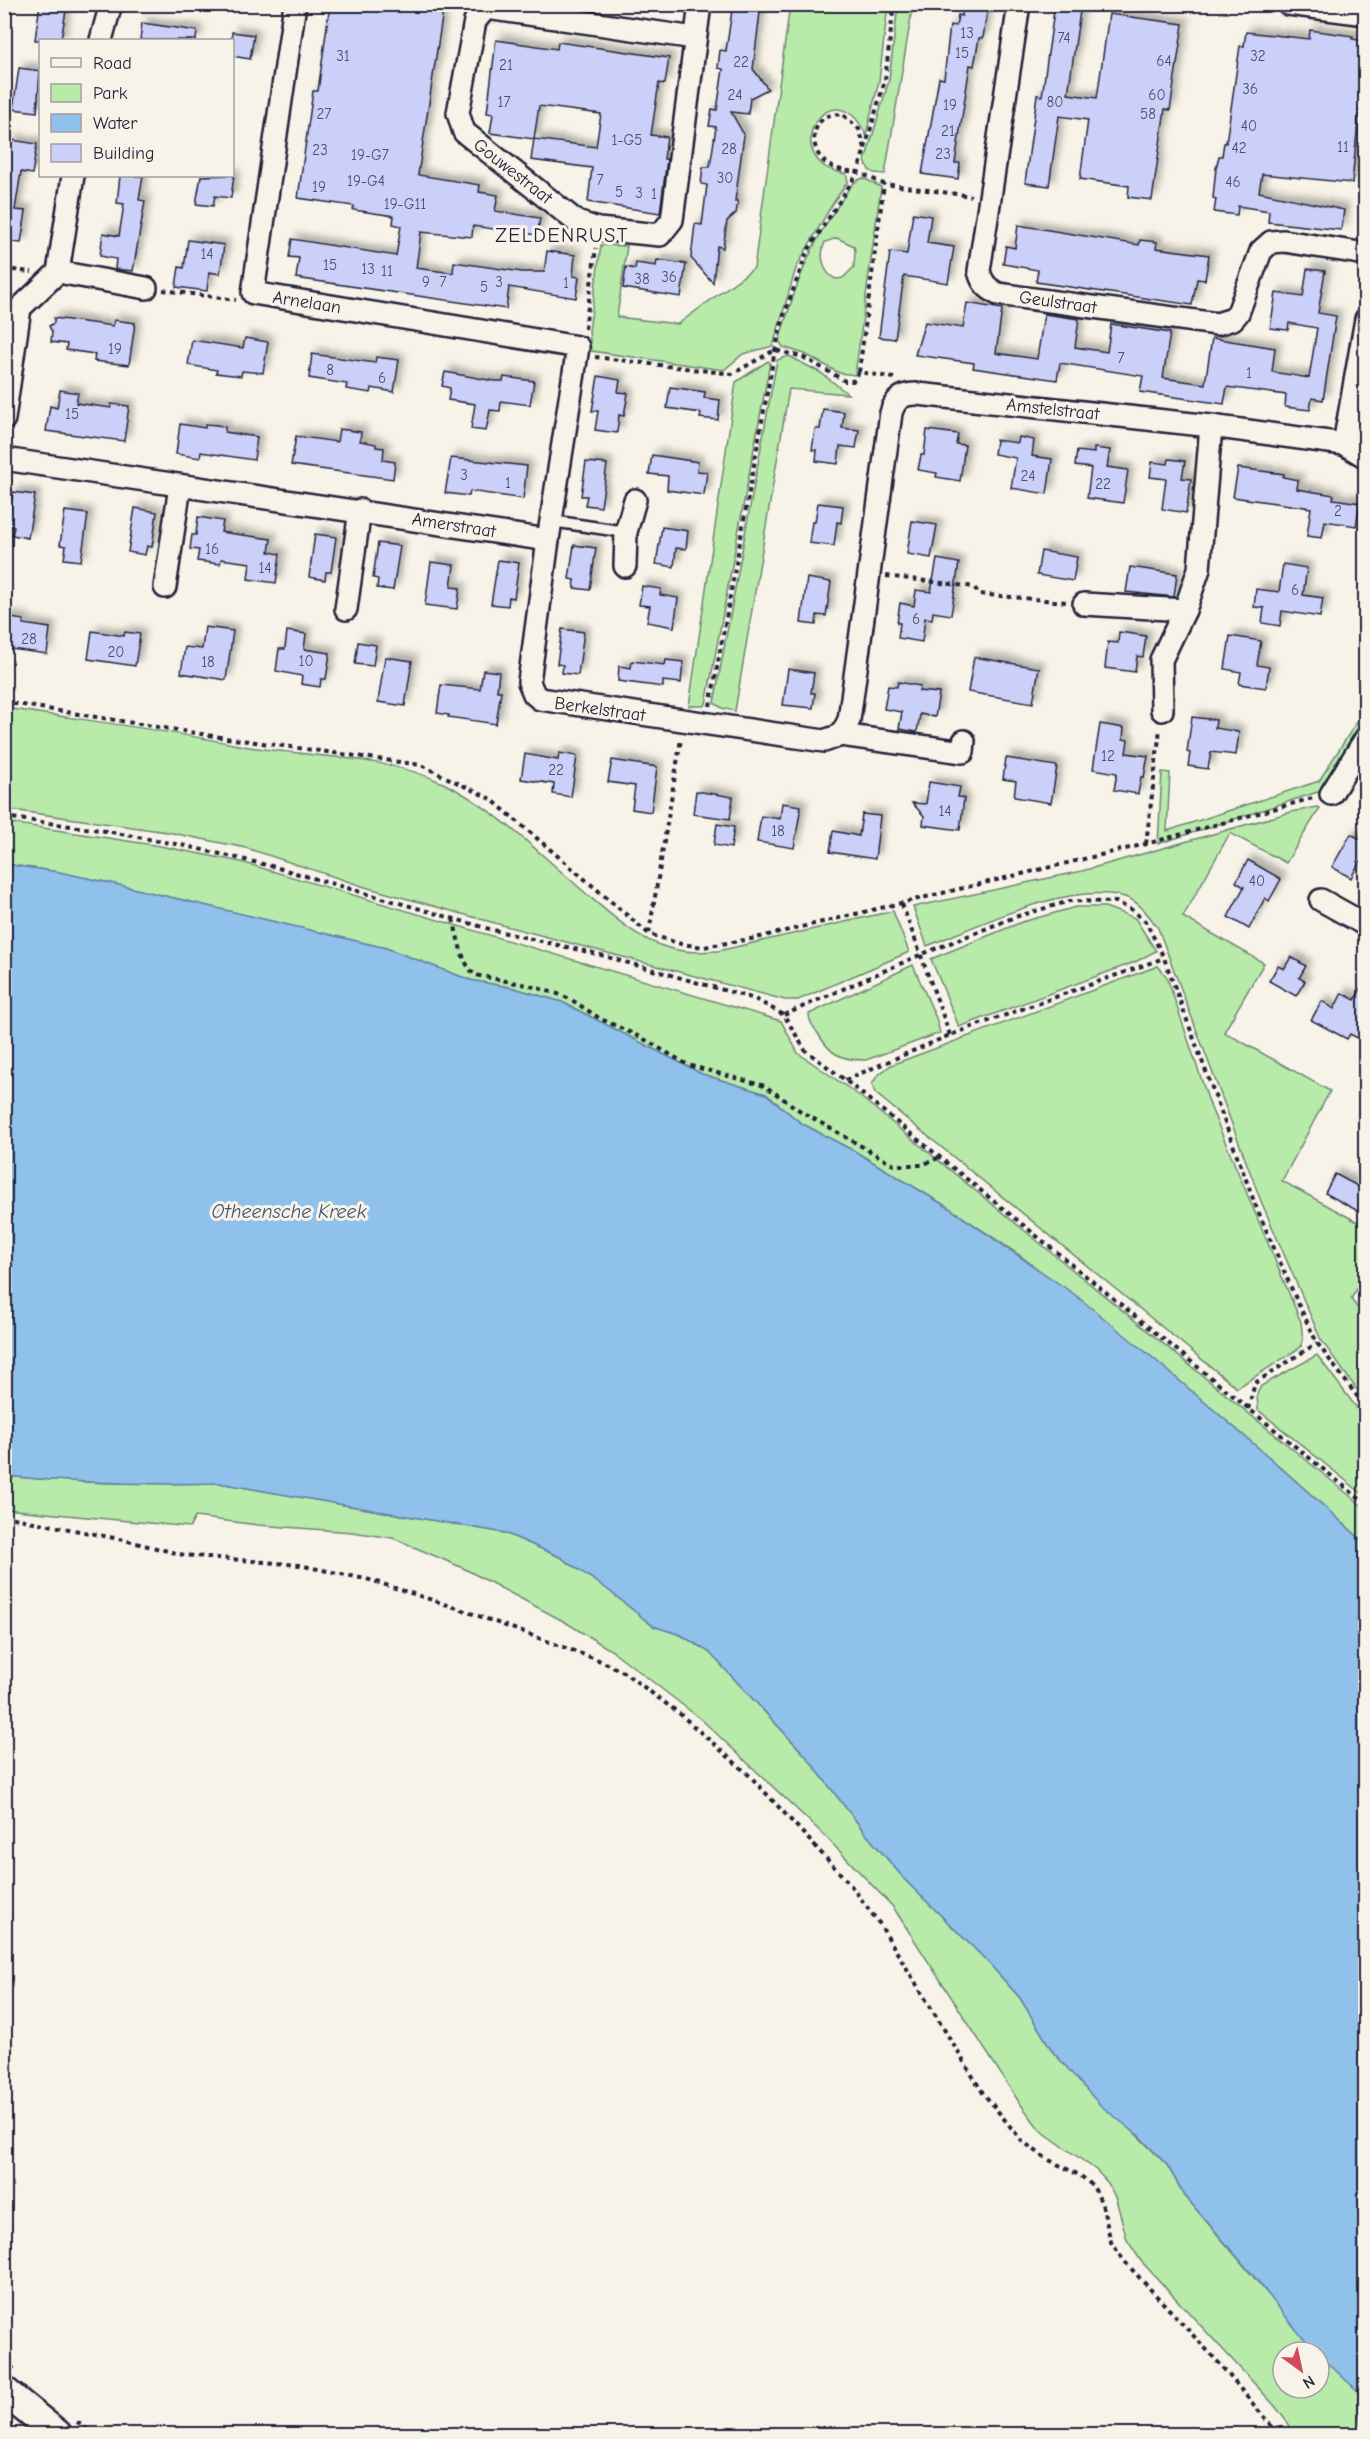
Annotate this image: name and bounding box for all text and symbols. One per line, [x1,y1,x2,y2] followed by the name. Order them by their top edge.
[960,24,974,42] house number: 13
[1057,29,1071,47] house number: 74
[39,39,234,177] legend
[955,44,969,62] house number: 15
[336,47,350,65] house number: 31
[1250,47,1266,65] house number: 32
[1156,52,1172,70] house number: 64
[93,53,132,74] text: Road
[733,53,749,71] house number: 22
[499,56,513,74] house number: 21
[1242,80,1258,98] house number: 36
[93,83,128,104] text: Park
[727,86,743,104] house number: 24
[1148,86,1166,104] house number: 60
[497,93,511,111] house number: 17
[1047,93,1063,111] house number: 80
[943,96,957,114] house number: 19
[317,105,331,123] house number: 27
[1140,105,1156,123] house number: 58
[93,113,138,134] text: Water
[1241,117,1257,135] house number: 40
[941,122,955,140] house number: 21
[612,131,642,149] house number: 1-G5
[469,134,557,209] street label: Gouwestraat
[1337,138,1349,156] house number: 11
[1231,139,1247,157] house number: 42
[721,140,737,158] house number: 28
[312,141,328,159] house number: 23
[93,143,155,164] text: Building
[935,145,951,163] house number: 23
[351,146,389,164] house number: 19-G7
[717,169,733,187] house number: 30
[596,171,604,189] house number: 7
[347,172,385,190] house number: 19-G4
[1225,173,1241,191] house number: 46
[312,178,326,196] house number: 19
[615,183,623,201] house number: 5
[635,184,643,202] house number: 3
[651,185,657,203] house number: 1
[384,195,426,213] house number: 19-G11
[495,224,629,247] district label: ZELDENRUST
[200,245,214,263] house number: 14
[323,256,337,274] house number: 15
[361,260,375,278] house number: 13
[381,262,393,280] house number: 11
[661,268,677,286] house number: 36
[634,270,650,288] house number: 38
[422,273,430,291] house number: 9
[439,273,447,291] house number: 7
[495,273,503,291] house number: 3
[563,274,569,292] house number: 1
[480,278,488,296] house number: 5
[271,287,343,318] street label: Arnelaan
[1018,287,1099,318] street label: Geulstraat
[108,340,122,358] house number: 19
[1117,349,1125,367] house number: 7
[326,361,334,379] house number: 8
[1246,364,1252,382] house number: 1
[378,369,386,387] house number: 6
[1005,394,1101,425] street label: Amstelstraat
[65,405,79,423] house number: 15
[460,466,468,484] house number: 3
[1020,467,1036,485] house number: 24
[505,474,511,492] house number: 1
[1095,475,1111,493] house number: 22
[1334,502,1342,520] house number: 2
[410,509,498,543] street label: Amerstraat
[205,540,219,558] house number: 16
[258,559,272,577] house number: 14
[1291,581,1299,599] house number: 6
[912,610,920,628] house number: 6
[21,630,37,648] house number: 28
[108,643,124,661] house number: 20
[298,652,314,670] house number: 10
[201,653,215,671] house number: 18
[553,693,648,726] street label: Berkelstraat
[1101,747,1115,765] house number: 12
[548,761,564,779] house number: 22
[938,802,952,820] house number: 14
[771,822,785,840] house number: 18
[1249,872,1265,890] house number: 40
[212,1200,367,1223] water label: Otheensche Kreek
[1271,2340,1331,2400] north arrow
[1299,2371,1318,2392] text: N

